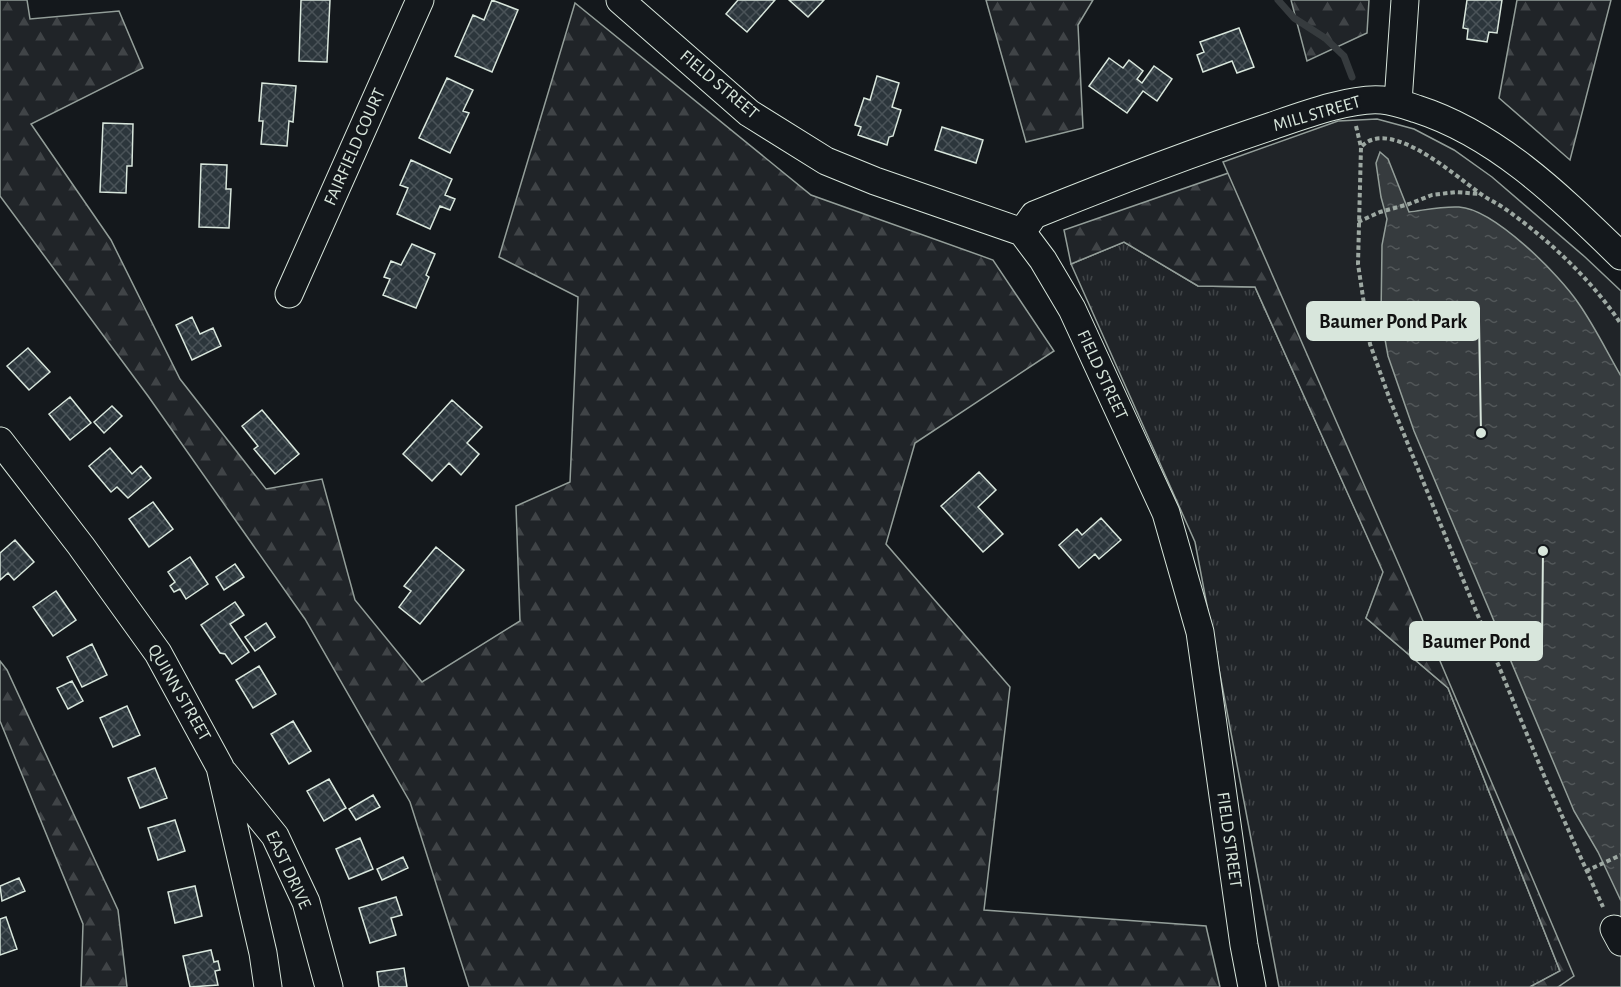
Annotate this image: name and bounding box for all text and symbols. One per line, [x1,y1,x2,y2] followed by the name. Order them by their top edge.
[676,47,762,123] street label: FIELD STREET
[321,86,389,208] street label: FAIRFIELD COURT
[1271,93,1363,135] street label: MILL STREET
[1307,302,1479,340] callout: Baumer Pond Park
[1319,312,1467,332] text: Baumer Pond Park
[1073,327,1131,423] street label: FIELD STREET
[1410,622,1542,660] callout: Baumer Pond
[1422,632,1531,652] text: Baumer Pond
[144,642,214,745] street label: QUINN STREET
[1213,791,1245,889] street label: FIELD STREET
[262,828,314,912] street label: EAST DRIVE

